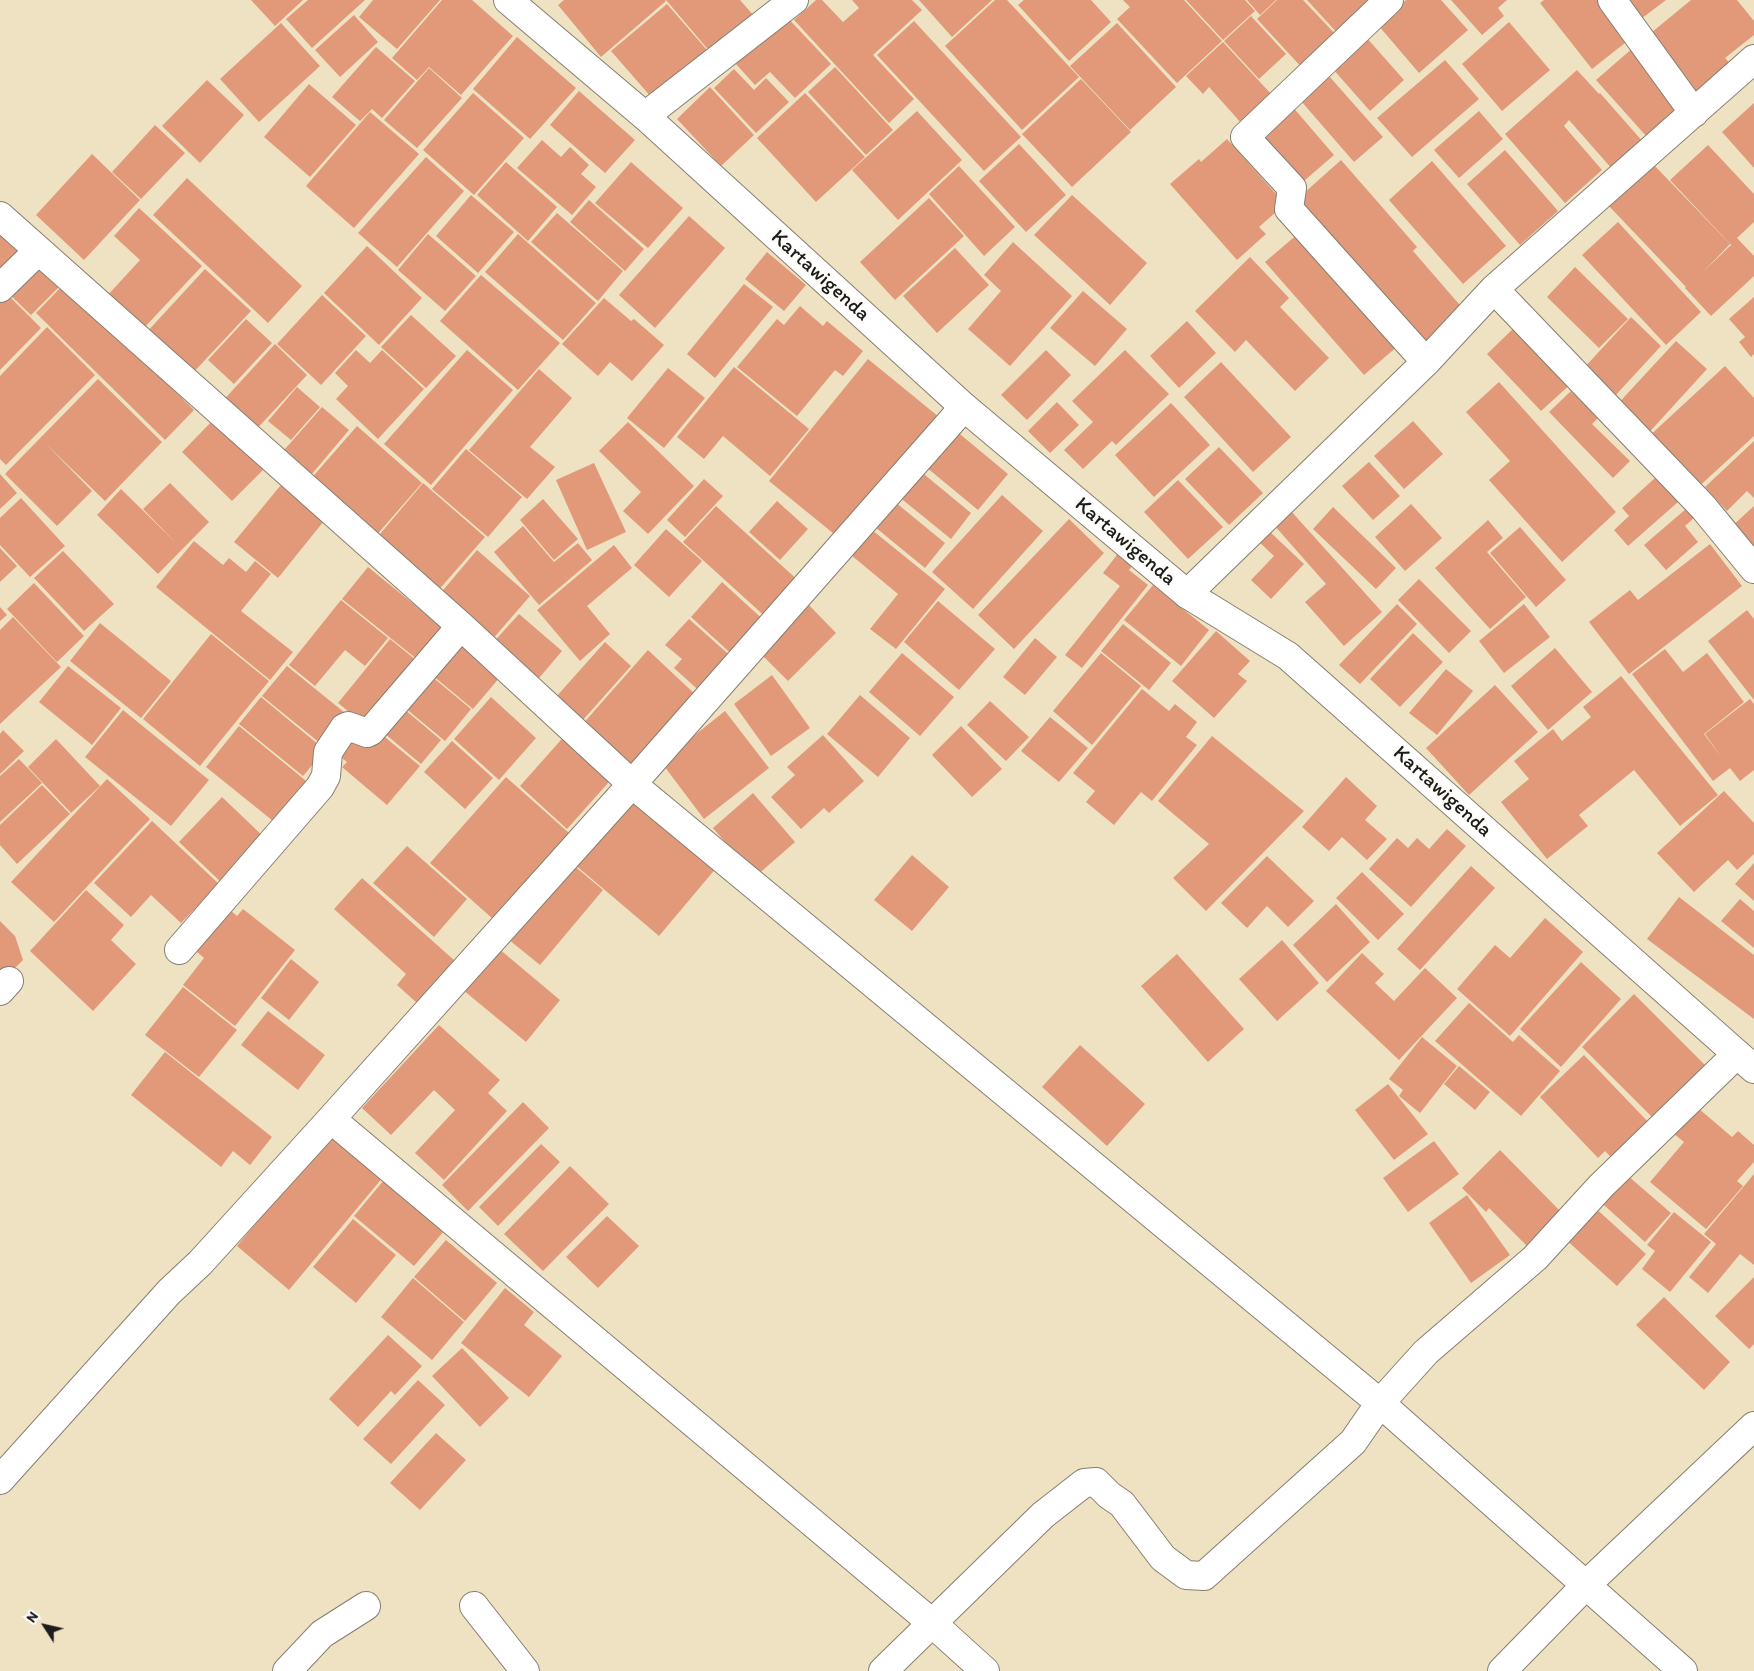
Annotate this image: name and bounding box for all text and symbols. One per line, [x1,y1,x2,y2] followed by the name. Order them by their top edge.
[765,225,875,327] street label: Kartawigenda
[1069,492,1181,592] street label: Kartawigenda
[1387,741,1497,843] street label: Kartawigenda
[20,1601,70,1651] north arrow
[23,1608,42,1626] text: N

